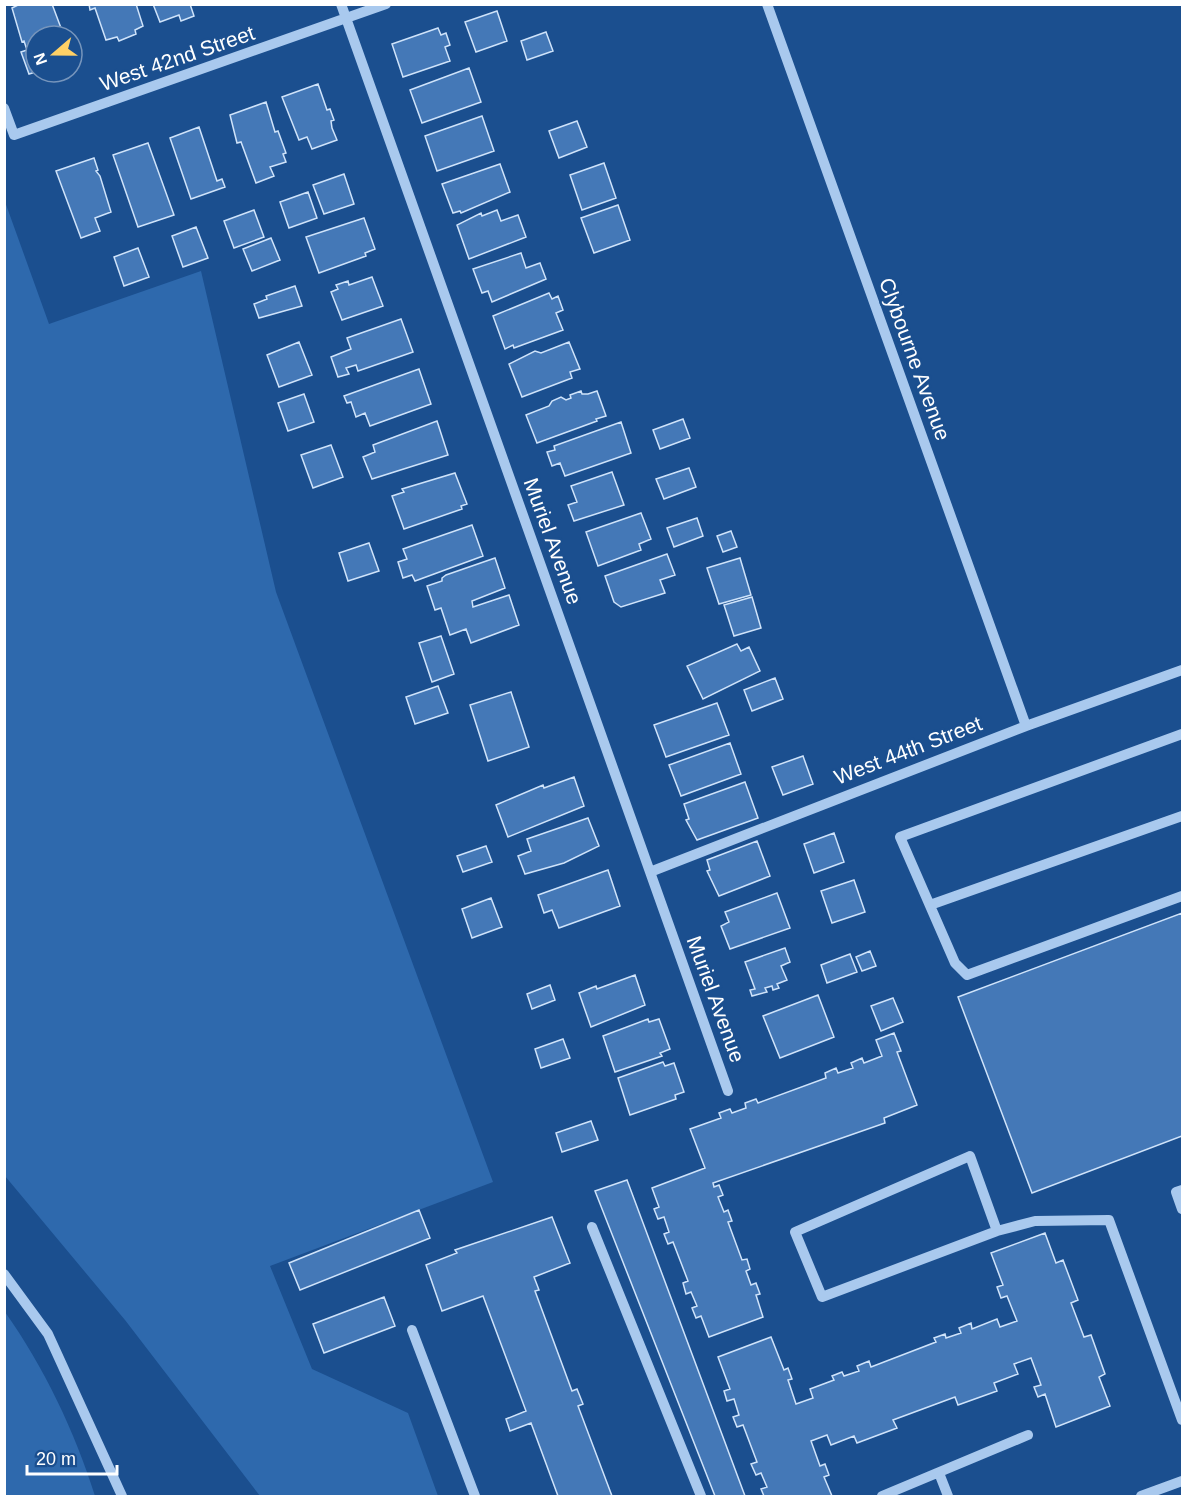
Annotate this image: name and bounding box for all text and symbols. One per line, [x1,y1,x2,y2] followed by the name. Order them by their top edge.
[97,21,257,95] street label: West 42nd Street
[24,24,84,84] north arrow
[30,51,50,67] text: N
[875,275,955,443] street label: Clybourne Avenue
[519,475,587,607] street label: Muriel Avenue
[831,711,985,789] street label: West 44th Street
[682,933,750,1065] street label: Muriel Avenue
[27,1438,117,1476] scale bar
[36,1449,76,1469] text: 20 m

